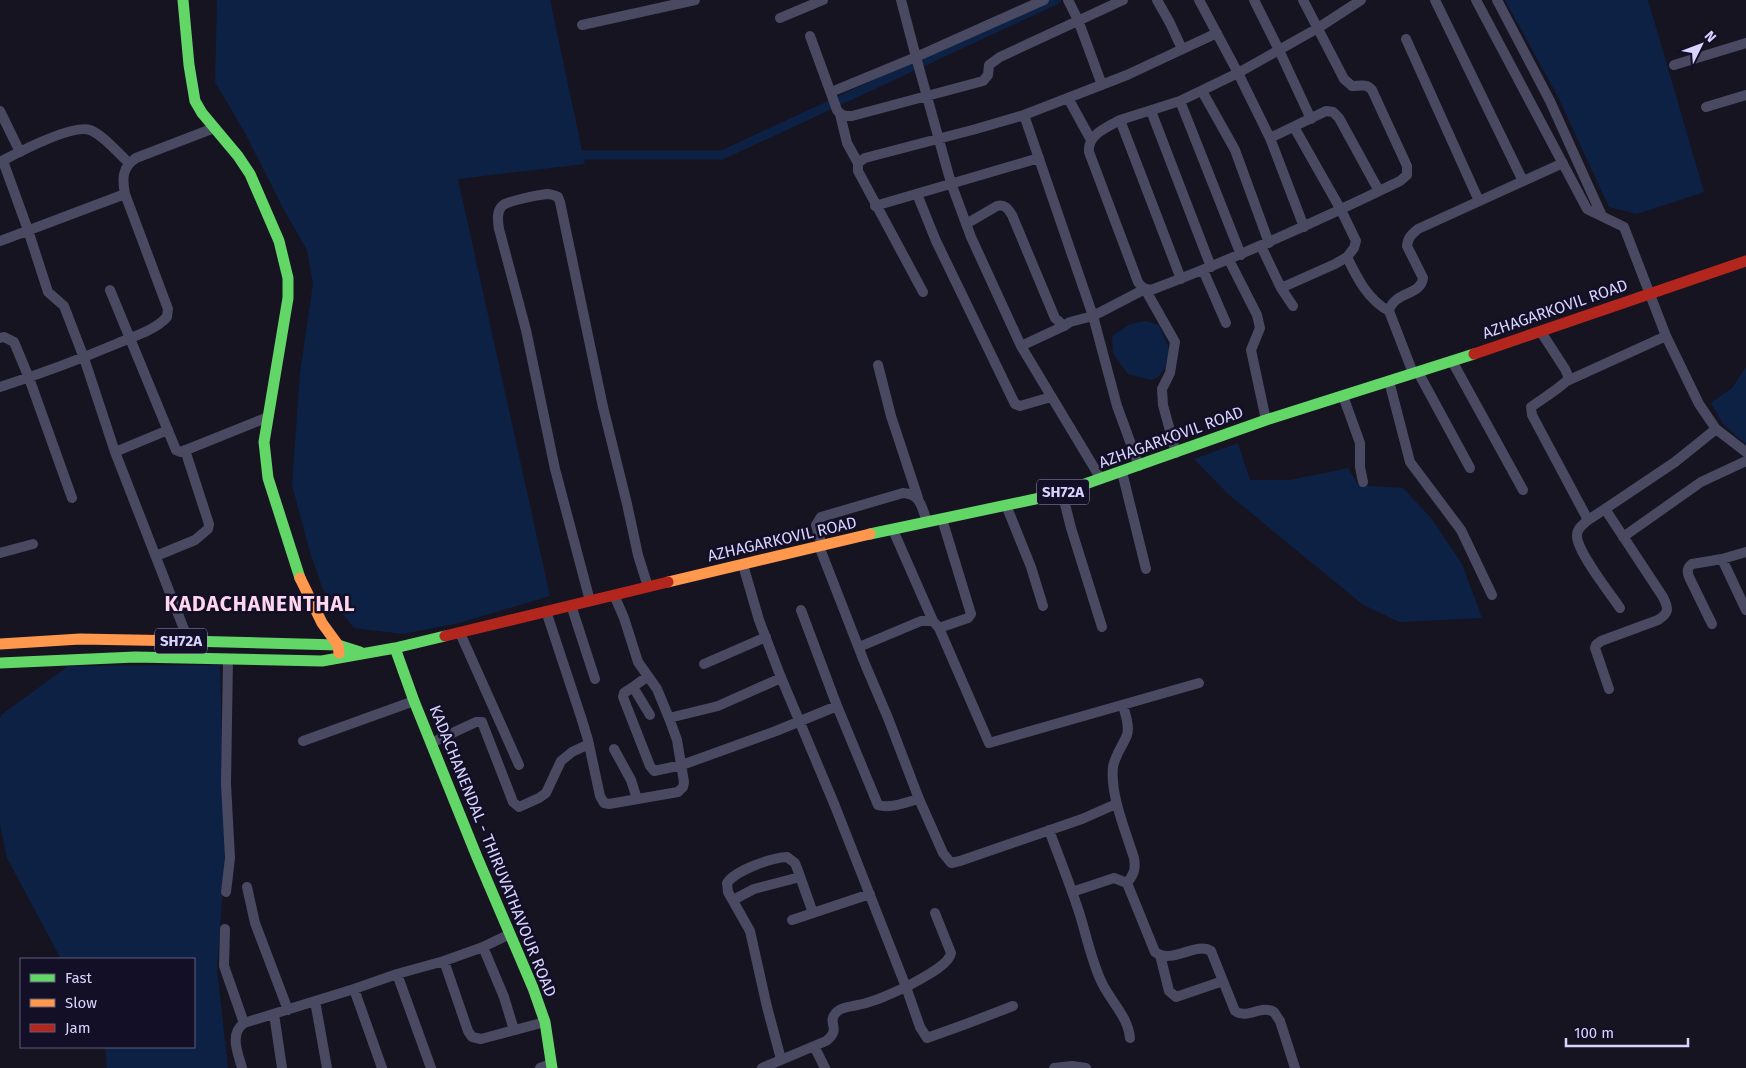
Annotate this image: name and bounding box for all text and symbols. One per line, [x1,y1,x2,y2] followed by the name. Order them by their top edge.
[1676,20,1726,70] north arrow
[1701,27,1720,46] text: N
[1480,275,1630,343] street label: AZHAGARKOVIL ROAD
[1096,402,1246,472] street label: AZHAGARKOVIL ROAD
[1037,480,1089,504] road number: SH72A
[706,513,858,565] street label: AZHAGARKOVIL ROAD
[164,591,356,617] district label: KADACHANENTHAL
[155,628,207,654] road number: SH72A
[426,702,560,1000] street label: KADACHANENDAL - THIRUVATHAVOUR ROAD
[20,958,195,1048] legend
[65,969,92,987] text: Fast
[65,994,97,1012] text: Slow
[1566,1016,1688,1048] scale bar
[65,1019,91,1037] text: Jam
[1574,1024,1614,1042] text: 100 m

